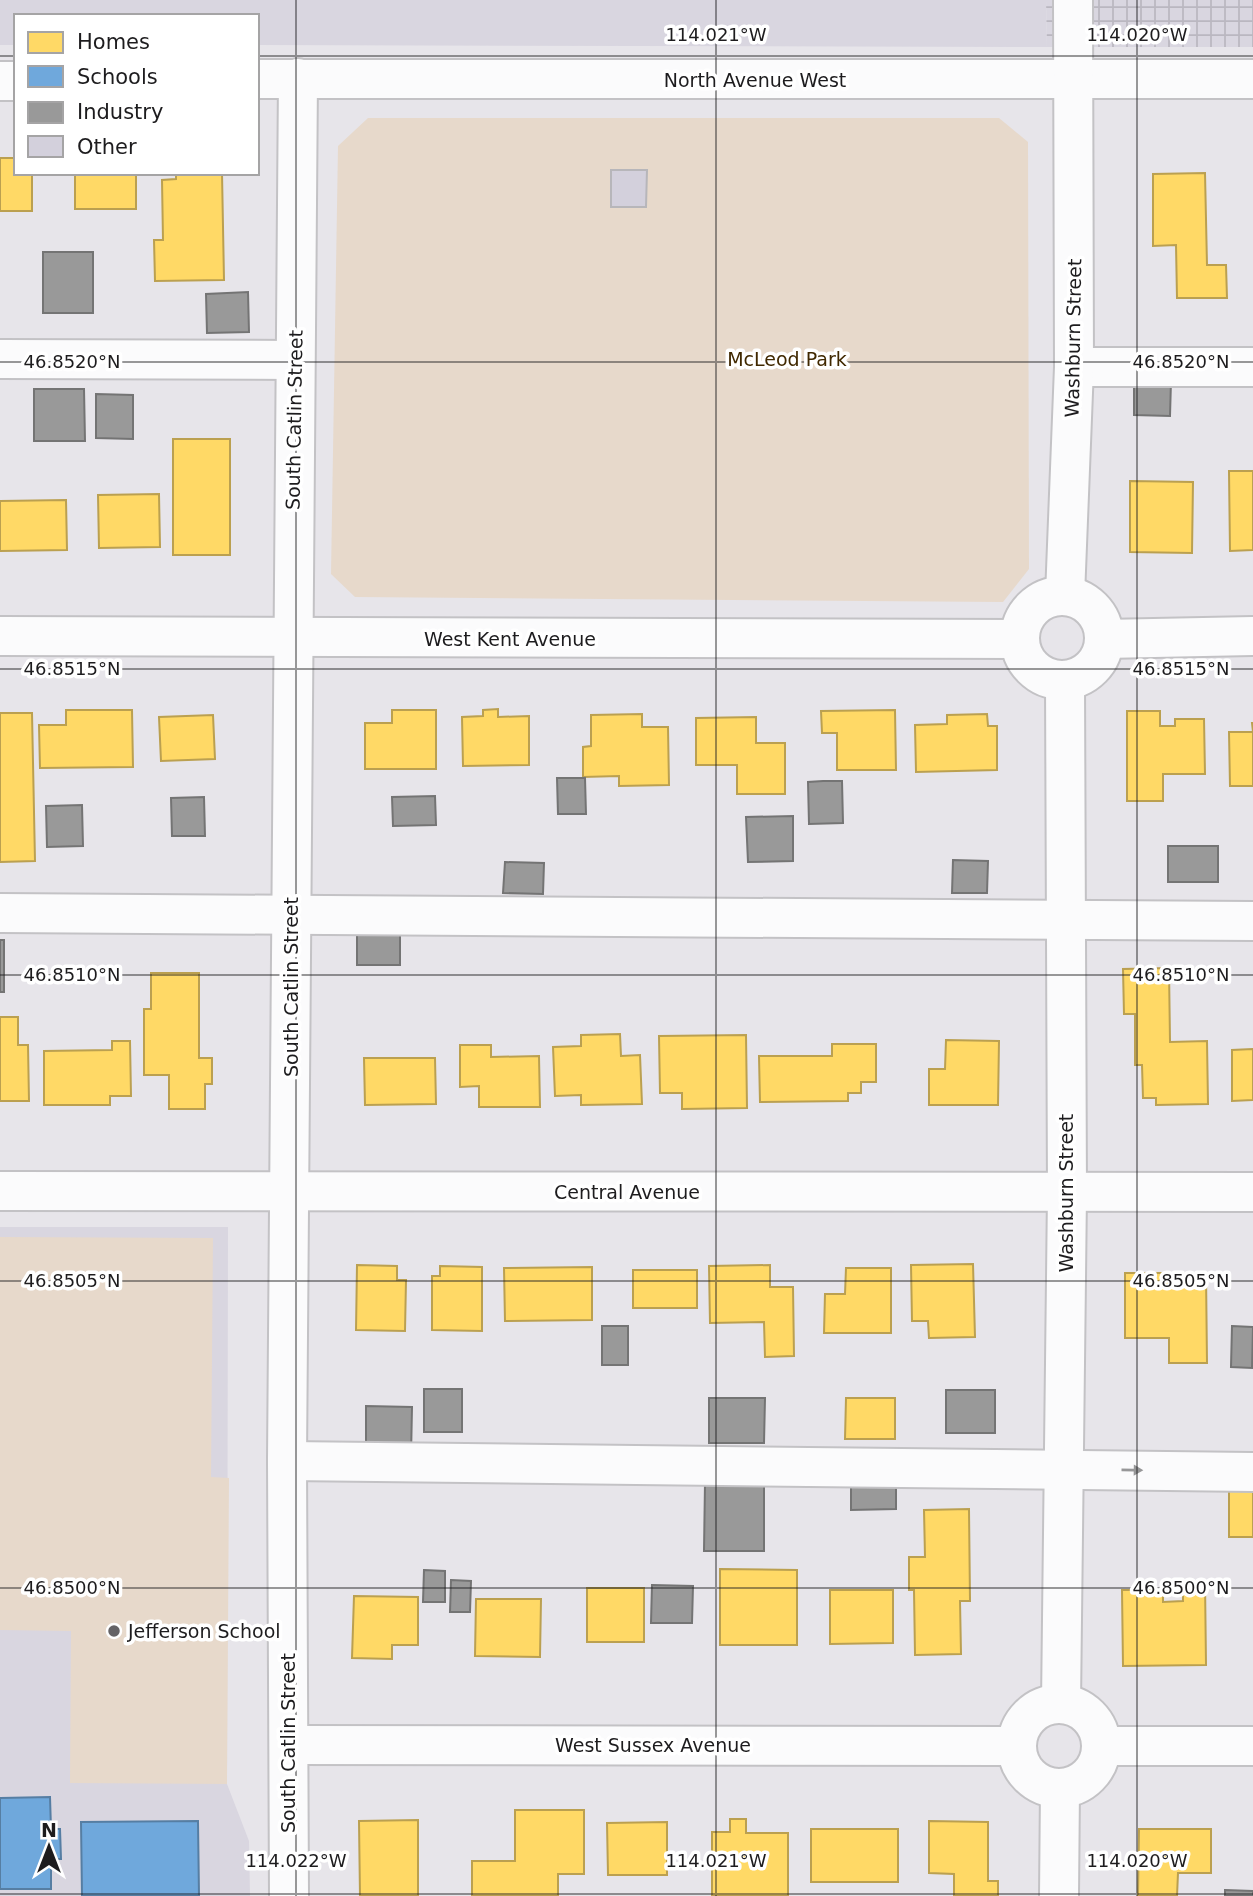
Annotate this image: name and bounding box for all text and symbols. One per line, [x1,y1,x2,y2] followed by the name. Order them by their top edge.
[14,14,259,175] legend
[665,24,767,45] text: 114.021°W
[1086,24,1188,45] text: 114.020°W
[77,30,150,54] text: Homes
[77,65,158,89] text: Schools
[664,69,846,91] street label: North Avenue West
[77,100,163,124] text: Industry
[77,135,137,159] text: Other
[1061,259,1085,417] street label: Washburn Street
[281,330,307,510] street label: South Catlin Street
[727,348,847,370] park label: McLeod Park
[24,351,120,372] text: 46.8520°N
[1133,351,1229,372] text: 46.8520°N
[424,628,596,650] street label: West Kent Avenue
[24,658,120,679] text: 46.8515°N
[1133,658,1229,679] text: 46.8515°N
[280,897,302,1077] street label: South Catlin Street
[24,964,120,985] text: 46.8510°N
[1133,964,1229,985] text: 46.8510°N
[1055,1114,1077,1272] street label: Washburn Street
[554,1181,700,1203] street label: Central Avenue
[24,1270,120,1291] text: 46.8505°N
[1133,1270,1229,1291] text: 46.8505°N
[1121,1465,1143,1476] one-way arrow
[24,1577,120,1598] text: 46.8500°N
[1133,1577,1229,1598] text: 46.8500°N
[127,1620,281,1642] place label: Jefferson School
[106,1623,122,1639] marker: Jefferson School
[277,1653,299,1833] street label: South Catlin Street
[555,1734,751,1756] street label: West Sussex Avenue
[14,1812,84,1882] north arrow
[41,1819,57,1841] text: N
[245,1850,347,1871] text: 114.022°W
[665,1850,767,1871] text: 114.021°W
[1086,1850,1188,1871] text: 114.020°W

